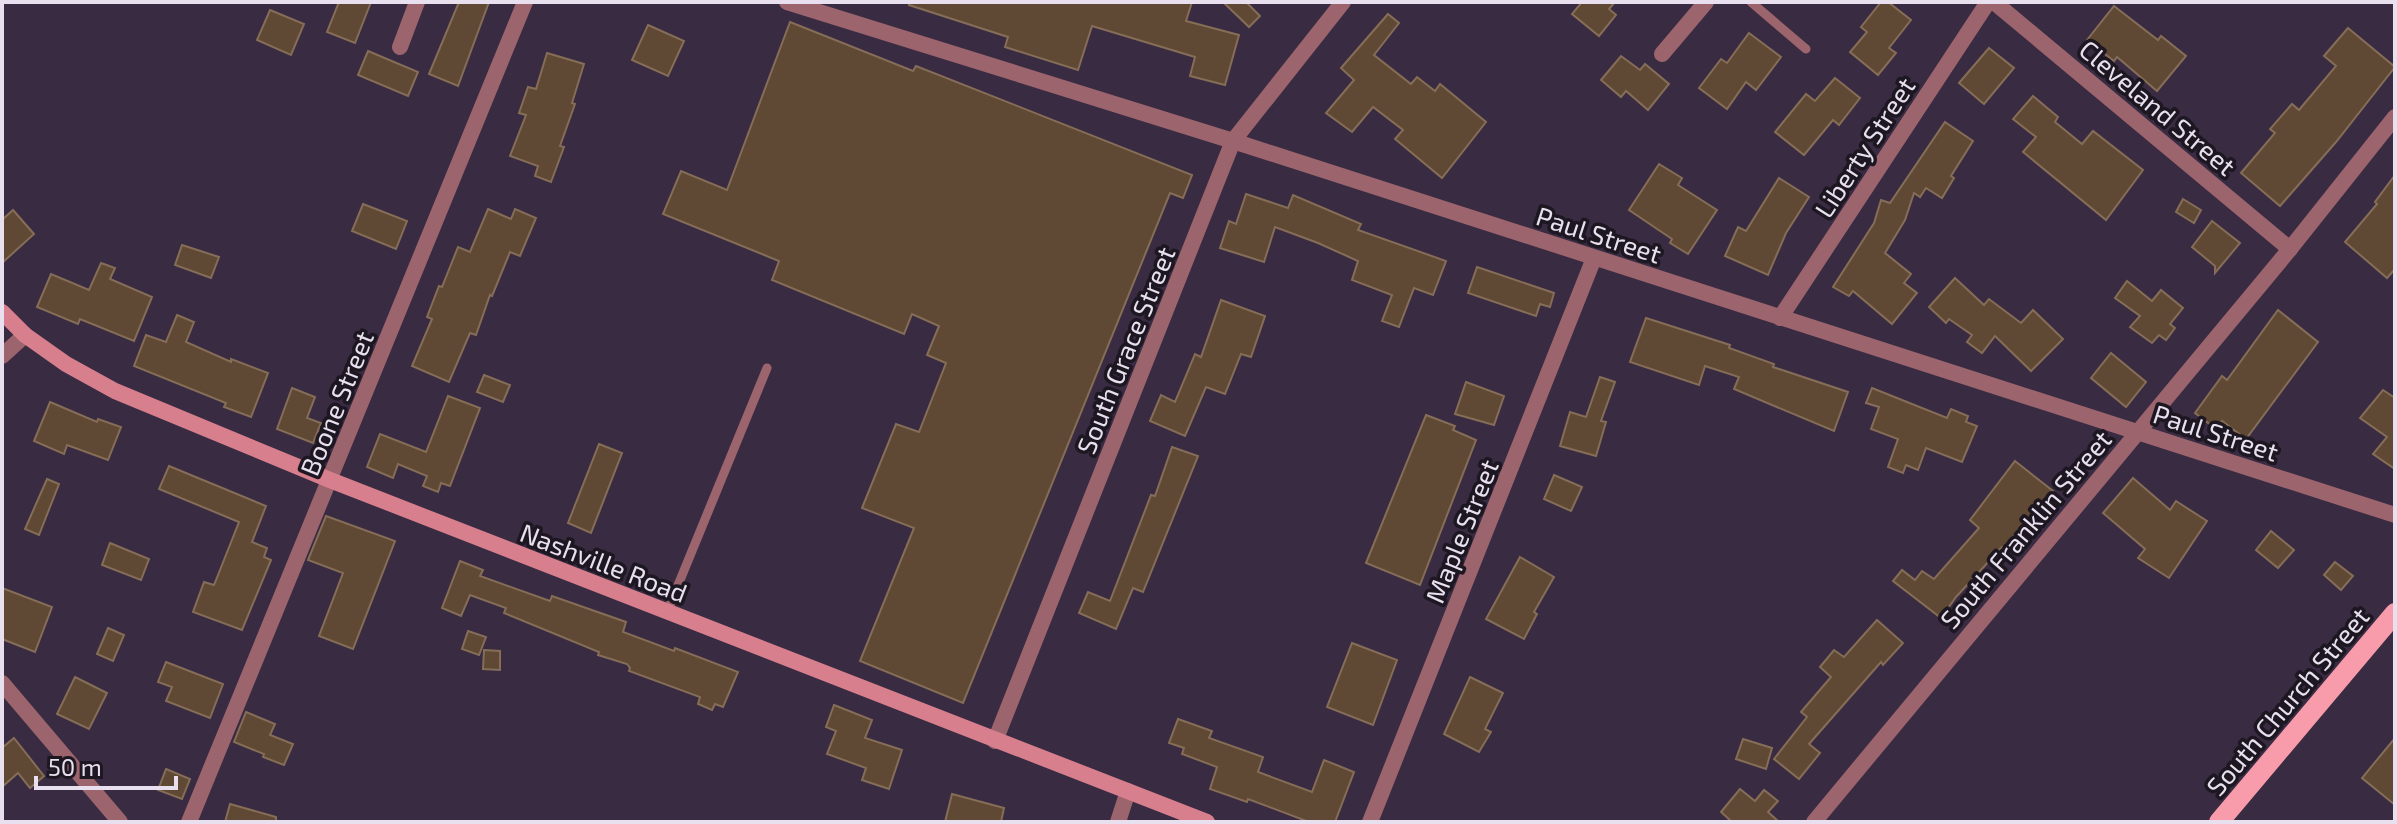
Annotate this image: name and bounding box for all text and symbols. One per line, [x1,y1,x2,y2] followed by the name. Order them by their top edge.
[2074,33,2242,181] street label: Cleveland Street
[1807,71,1921,223] street label: Liberty Street
[1533,199,1665,269] street label: Paul Street
[1069,242,1181,458] street label: South Grace Street
[293,326,379,480] street label: Boone Street
[2150,397,2282,467] street label: Paul Street
[1933,424,2117,634] street label: South Franklin Street
[1418,455,1504,607] street label: Maple Street
[516,516,692,608] street label: Nashville Road
[2199,601,2375,801] street label: South Church Street
[36,740,176,790] scale bar
[48,752,102,781] text: 50 m

